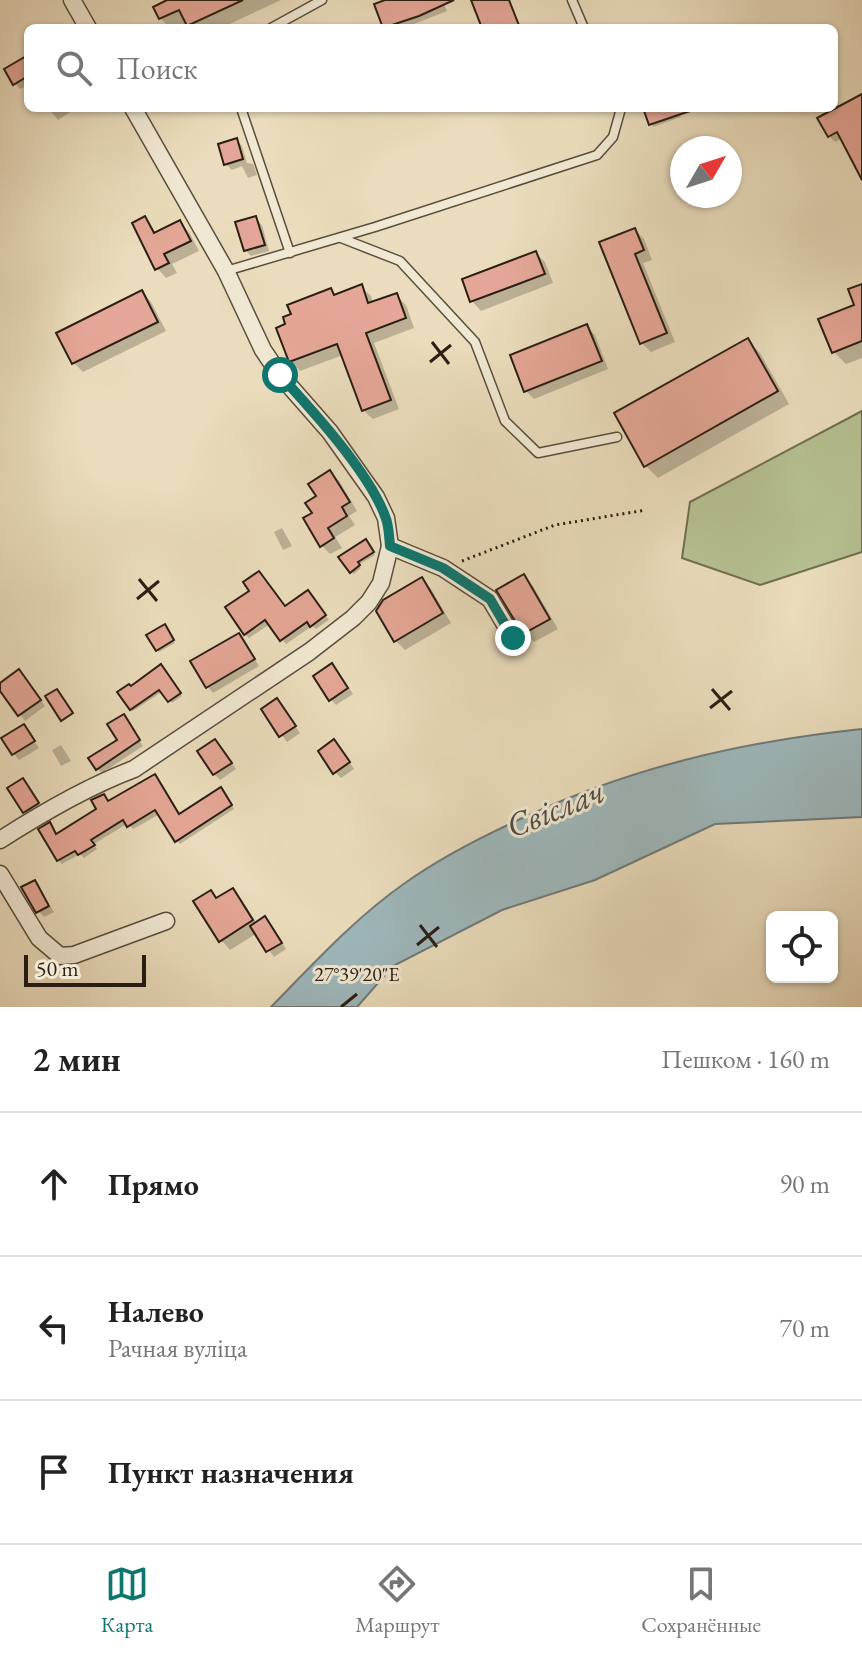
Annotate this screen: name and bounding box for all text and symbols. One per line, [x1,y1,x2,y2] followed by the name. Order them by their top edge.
[24,24,838,112] search box
[52,46,96,90] icon: search
[116,49,198,88] text: Поиск
[670,136,742,208] north arrow
[262,357,298,393] route start
[495,620,531,656] route end
[499,768,611,848] water label: Свіслач
[766,911,838,983] map controls
[766,911,838,983] button: locate
[24,951,146,987] scale bar
[36,954,79,983] text: 50 m
[314,961,400,987] text: 27°39'20"E
[32,1037,121,1081] text: 2 мин
[661,1042,830,1076] text: Пешком · 160 m
[32,1162,76,1206] icon: ahead
[108,1165,199,1204] text: Прямо
[780,1167,830,1201] text: 90 m
[108,1292,204,1331] text: Налево
[32,1306,76,1350] icon: left
[780,1311,830,1345] text: 70 m
[108,1331,247,1365] text: Рачная вуліца
[32,1450,76,1494] icon: arrive
[108,1453,354,1492] text: Пункт назначения
[101,1562,153,1639] tab: Карта
[355,1562,439,1639] tab: Маршрут
[641,1562,761,1639] tab: Сохранённые

